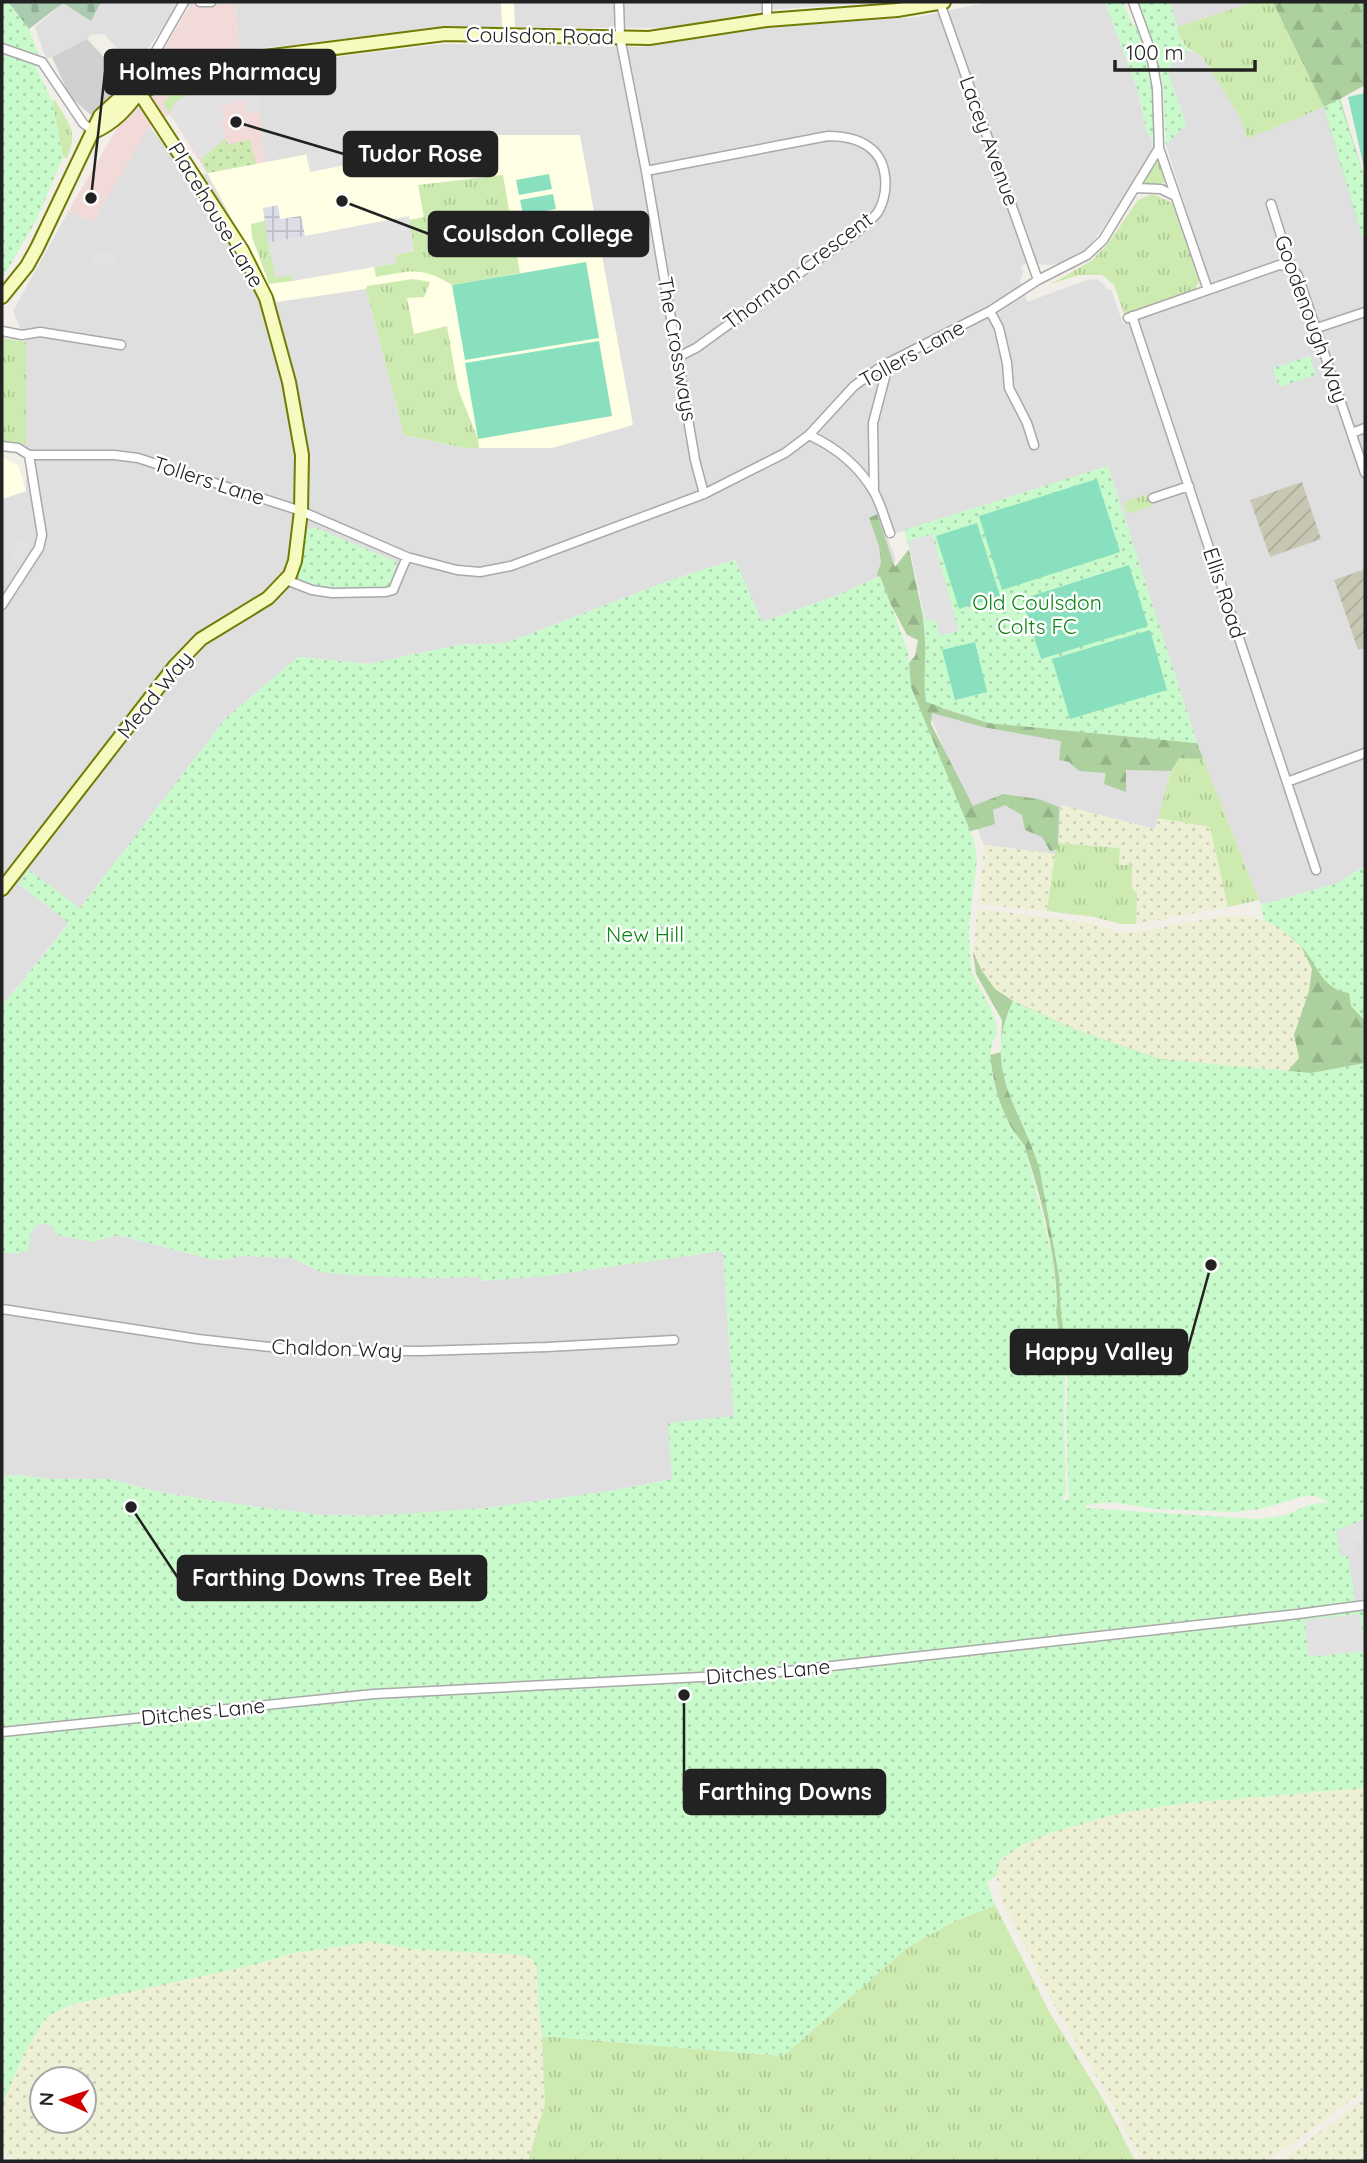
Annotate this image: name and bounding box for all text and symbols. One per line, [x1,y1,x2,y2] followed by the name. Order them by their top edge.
[466,21,614,49] street label: Coulsdon Road
[1115,28,1255,72] scale bar
[1126,39,1184,65] text: 100 m
[105,50,335,94] callout: Holmes Pharmacy
[119,57,321,86] text: Holmes Pharmacy
[954,72,1025,209] street label: Lacey Avenue
[344,132,497,176] callout: Tudor Rose
[163,137,270,292] street label: Placehouse Lane
[357,139,483,168] text: Tudor Rose
[718,206,877,335] street label: Thornton Crescent
[429,212,648,256] callout: Coulsdon College
[443,219,633,248] text: Coulsdon College
[1270,231,1354,406] street label: Goodenough Way
[652,275,703,423] street label: The Crossways
[855,314,968,393] street label: Tollers Lane
[150,450,268,510] street label: Tollers Lane
[1198,544,1252,641] street label: Ellis Road
[972,589,1102,639] park label: Old Coulsdon Colts FC
[111,645,197,743] street label: Mead Way
[606,921,684,947] park label: New Hill
[1011,1330,1187,1374] callout: Happy Valley
[271,1333,403,1363] street label: Chaldon Way
[1025,1337,1173,1366] text: Happy Valley
[178,1556,486,1600] callout: Farthing Downs Tree Belt
[192,1563,472,1592] text: Farthing Downs Tree Belt
[705,1653,831,1689] street label: Ditches Lane
[139,1692,266,1730] street label: Ditches Lane
[684,1770,885,1814] callout: Farthing Downs
[698,1777,872,1806] text: Farthing Downs
[28,2065,98,2135] north arrow
[34,2092,58,2107] text: N

